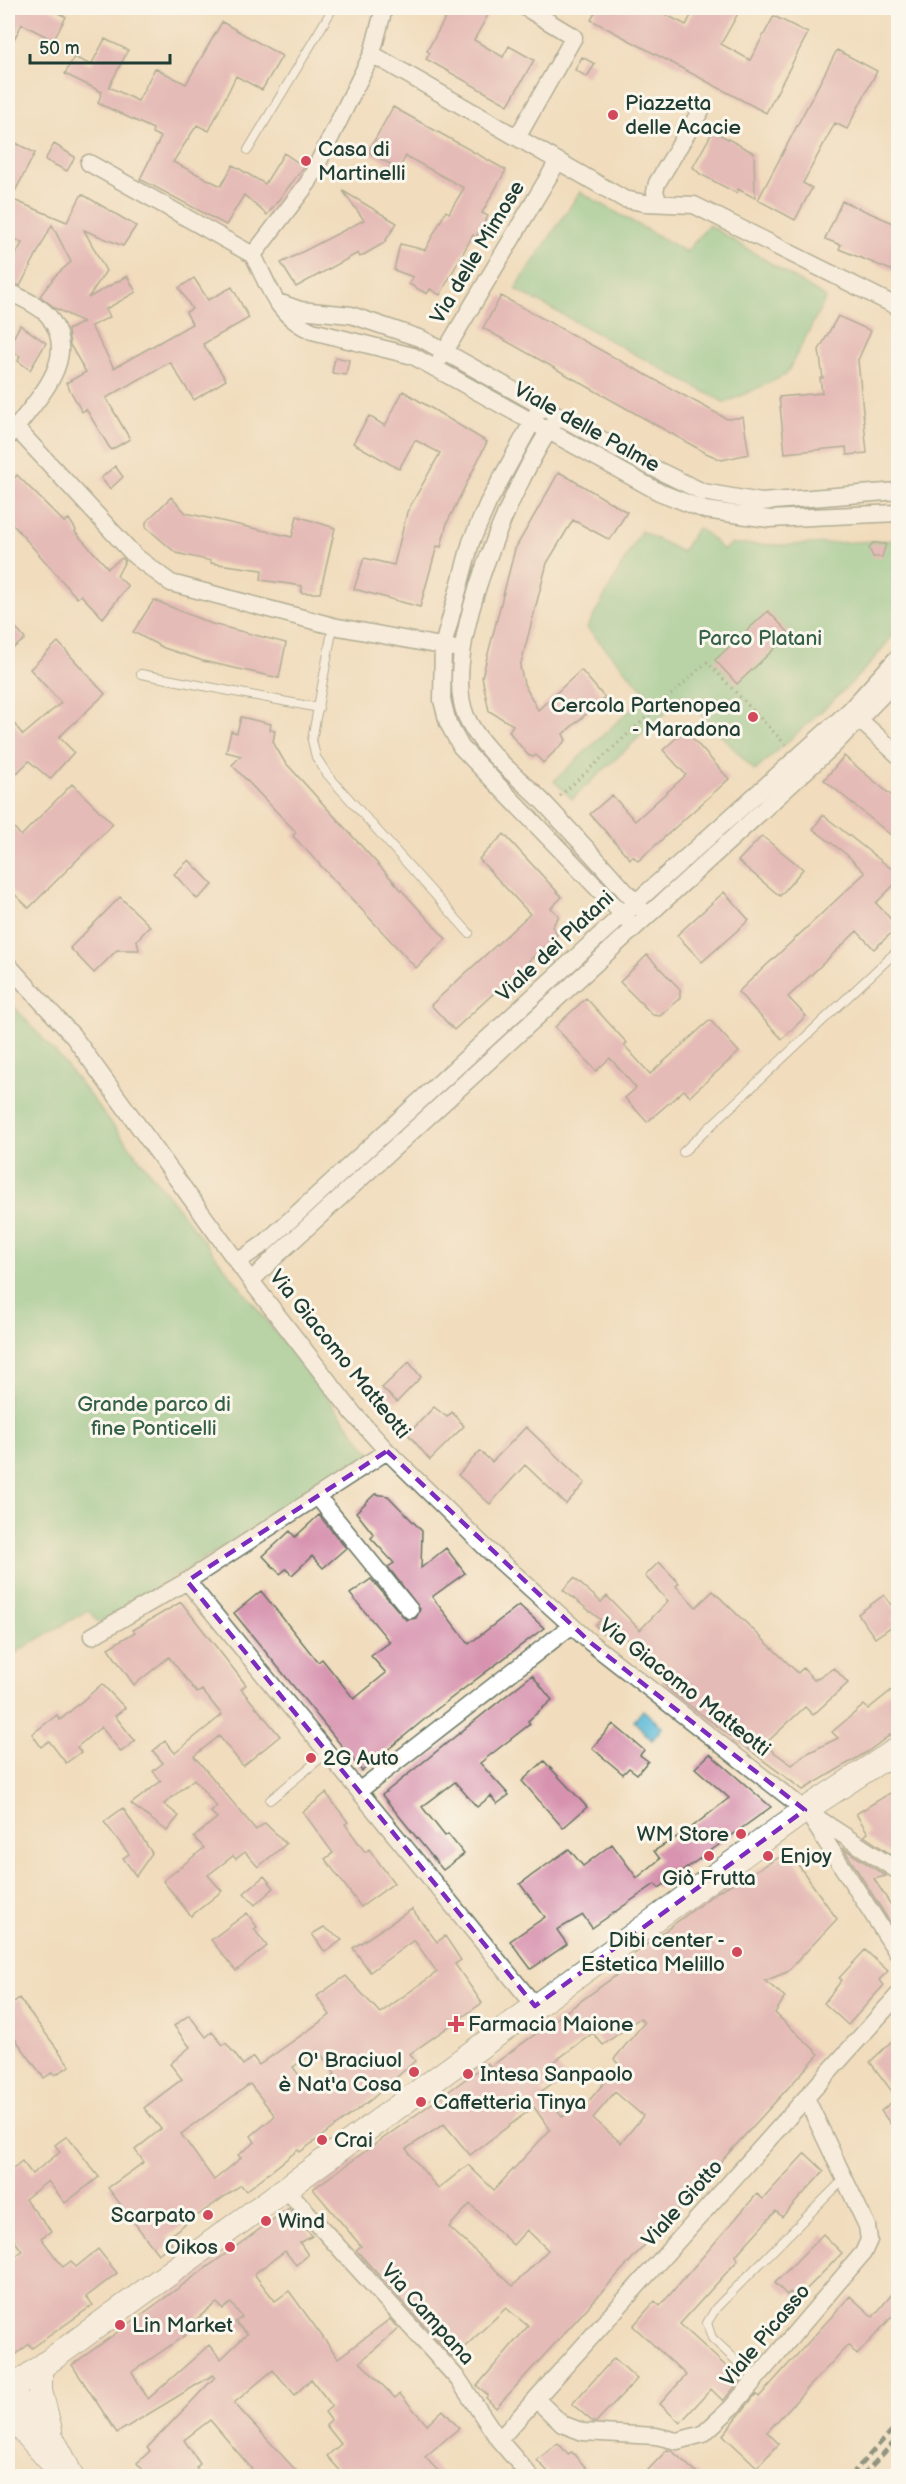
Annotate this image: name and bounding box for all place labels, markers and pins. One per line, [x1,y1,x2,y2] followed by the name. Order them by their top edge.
[625,91,741,140] place label: Piazzetta delle Acacie
[606,108,620,122] marker: Piazzetta delle Acacie
[318,137,406,186] place label: Casa di Martinelli
[299,154,313,168] marker: Casa di Martinelli
[551,693,741,742] place label: Cercola Partenopea - Maradona
[746,710,760,724] marker: Cercola Partenopea - Maradona
[323,1746,399,1771] place label: 2G Auto
[304,1751,318,1765] marker: 2G Auto
[636,1822,729,1847] place label: WM Store
[734,1827,748,1841] marker: WM Store
[780,1844,832,1869] place label: Enjoy
[702,1849,716,1863] marker: Giò Frutta
[761,1849,775,1863] marker: Enjoy
[662,1866,756,1891] place label: Giò Frutta
[581,1928,725,1977] place label: Dibi center - Estetica Melillo
[730,1945,744,1959] marker: Dibi center - Estetica Melillo
[468,2012,633,2037] place label: Farmacia Maione
[449,2017,463,2031] marker: Farmacia Maione
[278,2048,402,2097] place label: O' Braciuol è Nat'a Cosa
[480,2062,633,2087] place label: Intesa Sanpaolo
[407,2065,421,2079] marker: O' Braciuol è Nat'a Cosa
[461,2067,475,2081] marker: Intesa Sanpaolo
[433,2090,586,2115] place label: Caffetteria Tinya
[414,2095,428,2109] marker: Caffetteria Tinya
[334,2128,373,2153] place label: Crai
[315,2133,329,2147] marker: Crai
[111,2203,196,2228] place label: Scarpato
[201,2208,215,2222] marker: Scarpato
[278,2209,325,2234] place label: Wind
[259,2214,273,2228] marker: Wind
[165,2235,218,2260] place label: Oikos
[223,2240,237,2254] marker: Oikos
[132,2313,233,2338] place label: Lin Market
[113,2318,127,2332] marker: Lin Market

